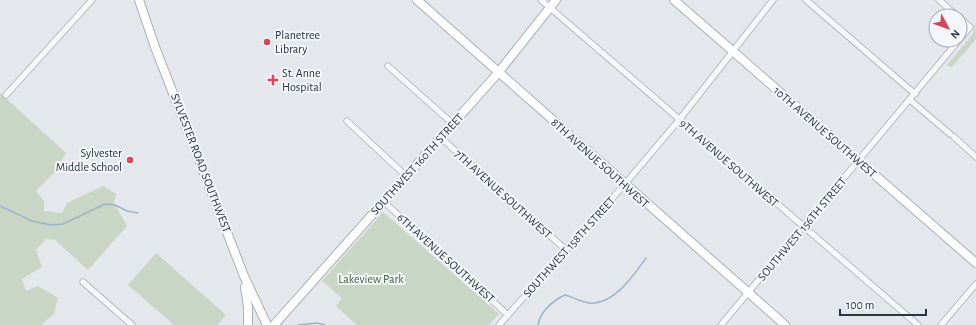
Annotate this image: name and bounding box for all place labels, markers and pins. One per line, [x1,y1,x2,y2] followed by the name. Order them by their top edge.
[275,29,320,56] place label: Planetree Library
[262,37,272,47] marker: Planetree Library
[282,67,322,93] place label: St. Anne Hospital
[267,74,279,86] marker: St. Anne Hospital
[56,147,122,173] place label: Sylvester Middle School
[125,155,135,165] marker: Sylvester Middle School

